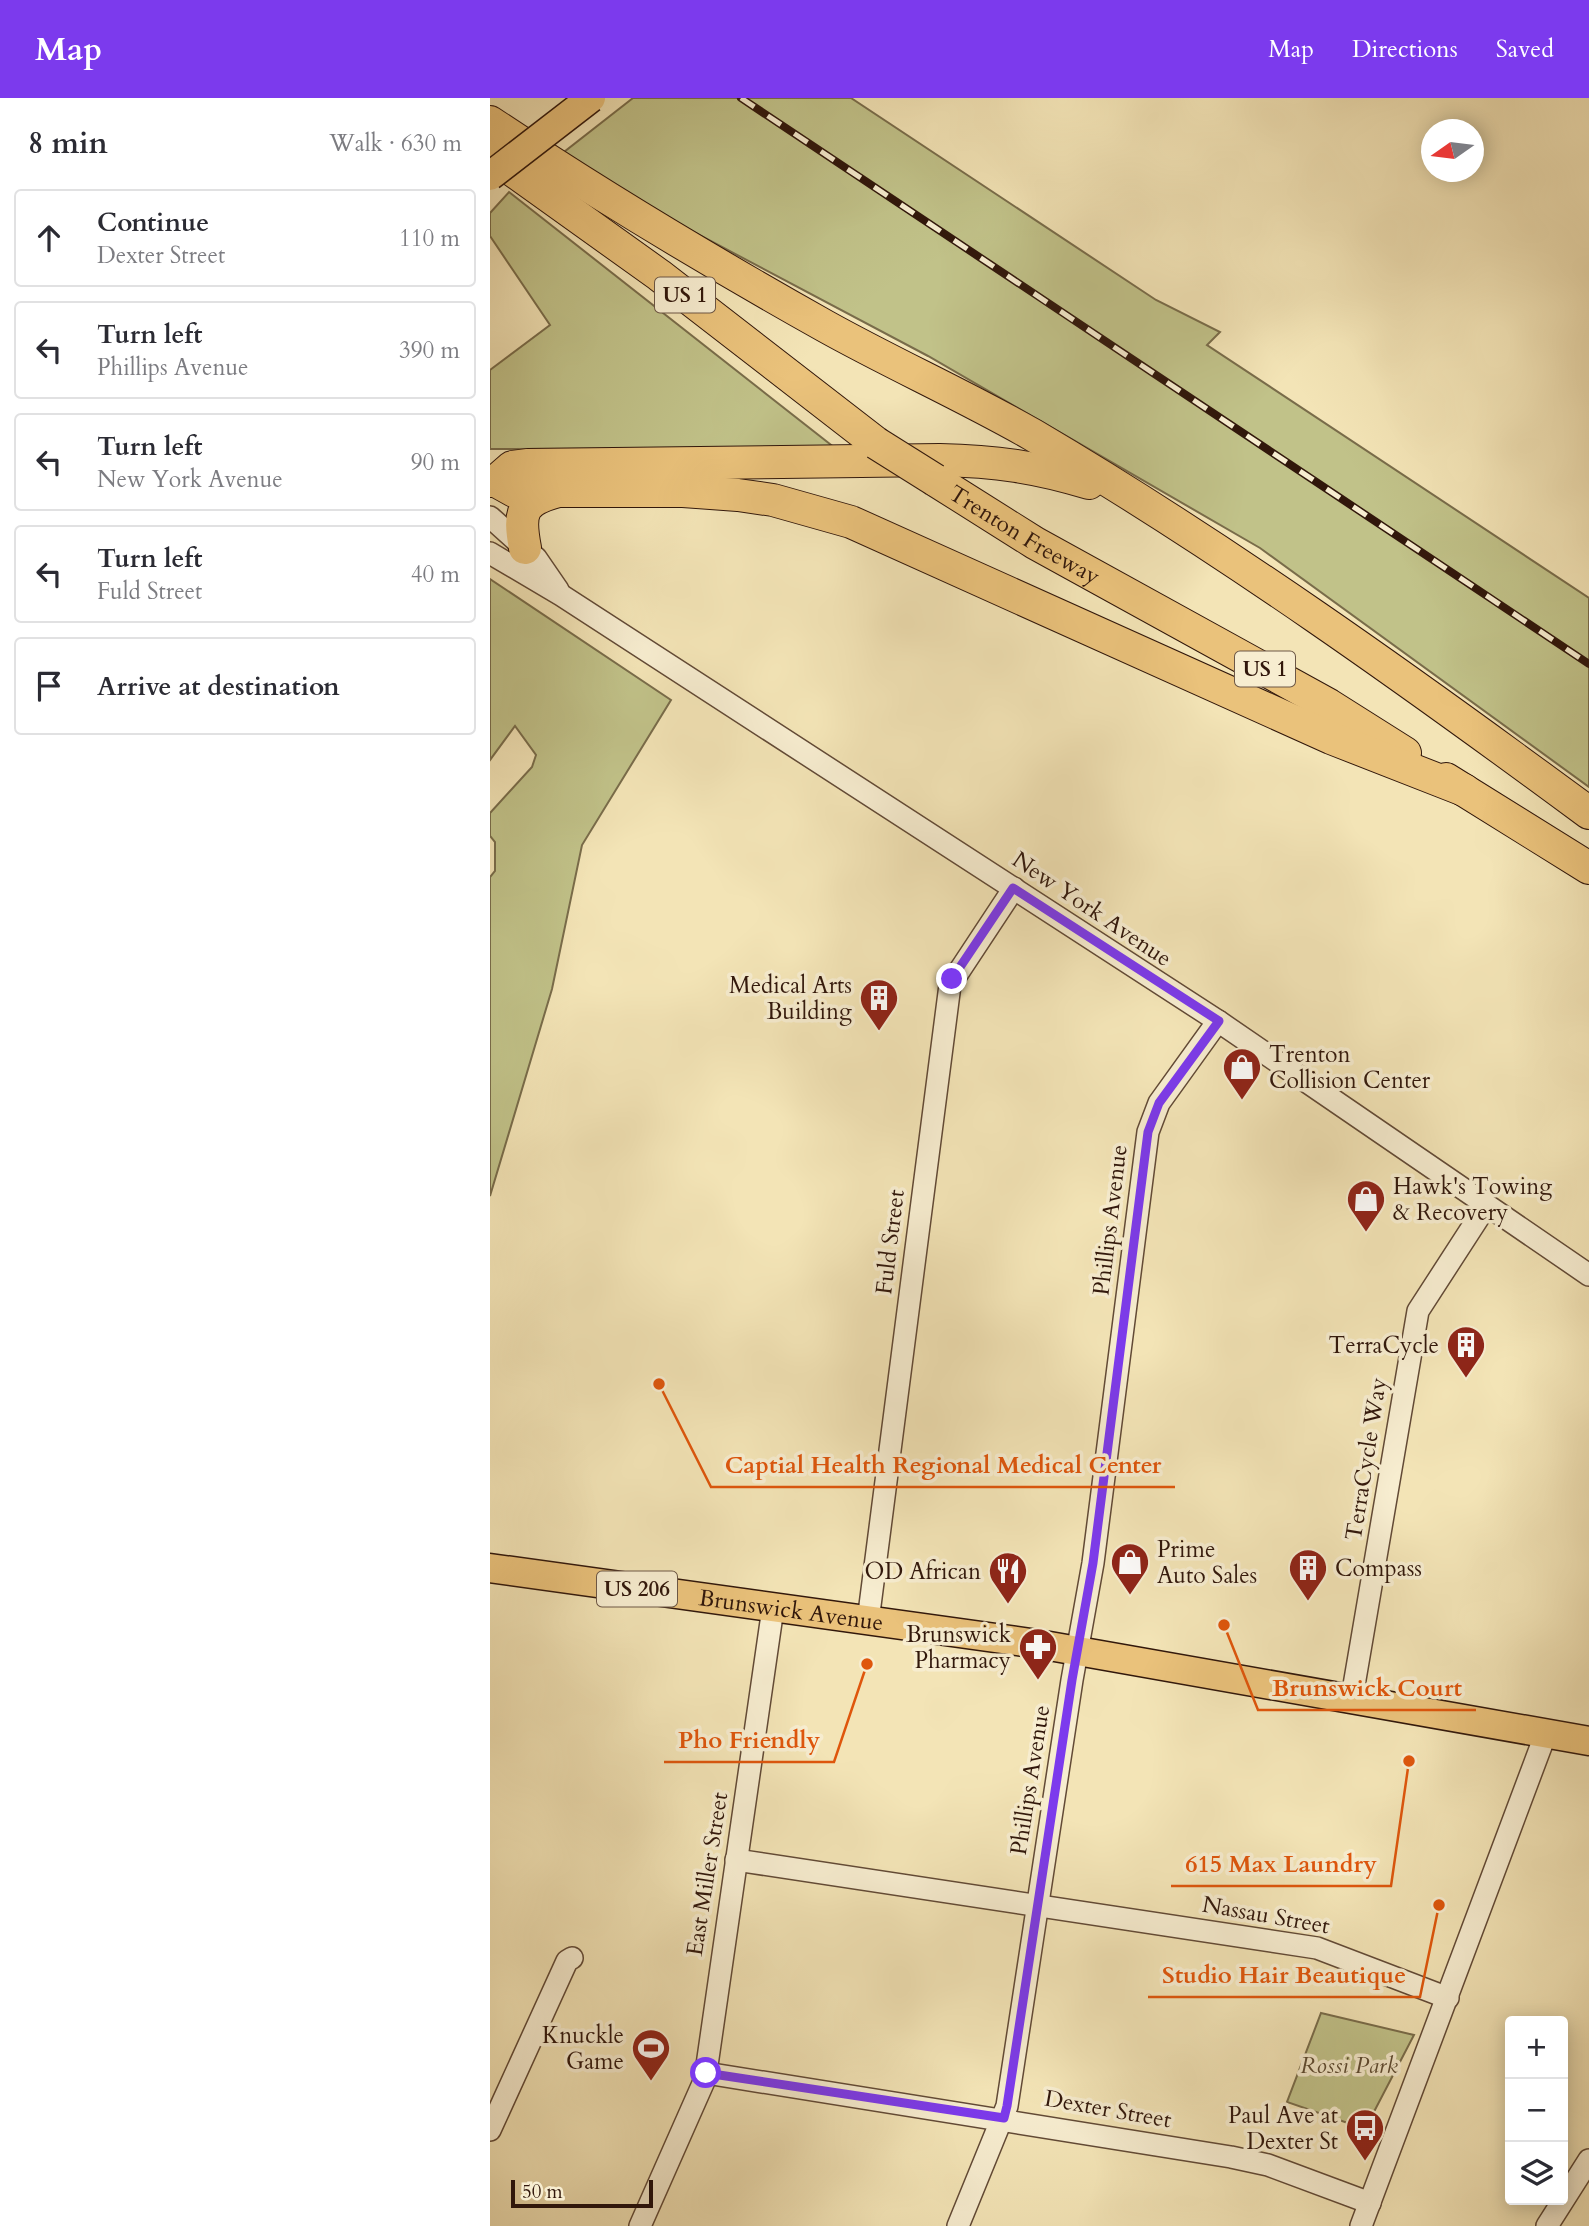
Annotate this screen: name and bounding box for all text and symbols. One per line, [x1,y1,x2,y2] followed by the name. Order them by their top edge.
[35,27,102,72] text: Map
[1268,33,1314,66] text: Map
[1352,33,1458,66] text: Directions
[1496,33,1554,66] text: Saved
[1421,119,1484,182] north arrow
[28,123,108,164] text: 8 min
[329,128,462,159] text: Walk · 630 m
[97,205,209,240] text: Continue
[30,219,68,257] icon: ahead
[399,223,460,254] text: 110 m
[97,240,225,271] text: Dexter Street
[655,278,715,312] road number: US 1
[97,317,202,352] text: Turn left
[30,331,68,369] icon: left
[399,335,460,366] text: 390 m
[97,352,249,383] text: Phillips Avenue
[97,429,202,464] text: Turn left
[30,443,68,481] icon: left
[411,447,460,478] text: 90 m
[97,464,283,495] text: New York Avenue
[943,477,1106,591] street label: Trenton Freeway
[97,541,202,576] text: Turn left
[30,555,68,593] icon: left
[411,559,460,590] text: 40 m
[97,576,202,607] text: Fuld Street
[1235,652,1295,686] road number: US 1
[30,667,68,705] icon: arrive
[97,669,340,704] text: Arrive at destination
[1006,844,1178,974] street label: New York Avenue
[936,963,967,994] route end
[729,970,852,1027] place label: Medical Arts Building
[858,977,900,1032] building icon: Medical Arts Building
[1269,1039,1431,1096] place label: Trenton Collision Center
[1221,1046,1263,1101] shop icon: Trenton Collision Center
[1085,1143,1135,1297] street label: Phillips Avenue
[1393,1171,1552,1228] place label: Hawk's Towing & Recovery
[1345,1178,1387,1233] shop icon: Hawk's Towing & Recovery
[868,1188,912,1296] street label: Fuld Street
[1445,1324,1487,1379] building icon: TerraCycle
[1328,1330,1439,1361] place label: TerraCycle
[1338,1375,1394,1543] street label: TerraCycle Way
[711,1442,1175,1487] callout: Captial Health Regional Medical Center
[725,1449,1162,1482] text: Captial Health Regional Medical Center
[1157,1534,1257,1591] place label: Prime Auto Sales
[1109,1541,1151,1596] shop icon: Prime Auto Sales
[1287,1547,1329,1602] building icon: Compass
[987,1550,1029,1605] restaurant icon: OD African
[1335,1553,1422,1584] place label: Compass
[865,1556,981,1587] place label: OD African
[597,1572,677,1606] road number: US 206
[697,1582,885,1638] street label: Brunswick Avenue
[906,1619,1012,1676] place label: Brunswick Pharmacy
[1017,1626,1059,1681] pharmacy icon: Brunswick Pharmacy
[1258,1665,1476,1710] callout: Brunswick Court
[1272,1672,1463,1705] text: Brunswick Court
[1003,1703,1057,1857] street label: Phillips Avenue
[664,1717,834,1762] callout: Pho Friendly
[678,1724,820,1757] text: Pho Friendly
[679,1790,735,1958] street label: East Miller Street
[1171,1841,1391,1886] callout: 615 Max Laundry
[1185,1848,1377,1881] text: 615 Max Laundry
[1200,1889,1332,1941] street label: Nassau Street
[1148,1952,1420,1997] callout: Studio Hair Beautique
[1162,1959,1406,1992] text: Studio Hair Beautique
[1505,2016,1568,2205] map controls
[1505,2016,1568,2079] button: +
[542,2020,624,2077] place label: Knuckle Game
[630,2027,672,2082] sports icon: Knuckle Game
[1300,2050,1398,2081] park label: Rossi Park
[690,2057,721,2088] route start
[1505,2079,1568,2142] button: −
[1042,2083,1174,2135] street label: Dexter Street
[1228,2100,1338,2157] place label: Paul Ave at Dexter St
[1344,2107,1386,2162] bus stop icon: Paul Ave at Dexter St
[1505,2142,1568,2205] button: layers
[511,2177,653,2209] scale bar
[522,2179,563,2205] text: 50 m

